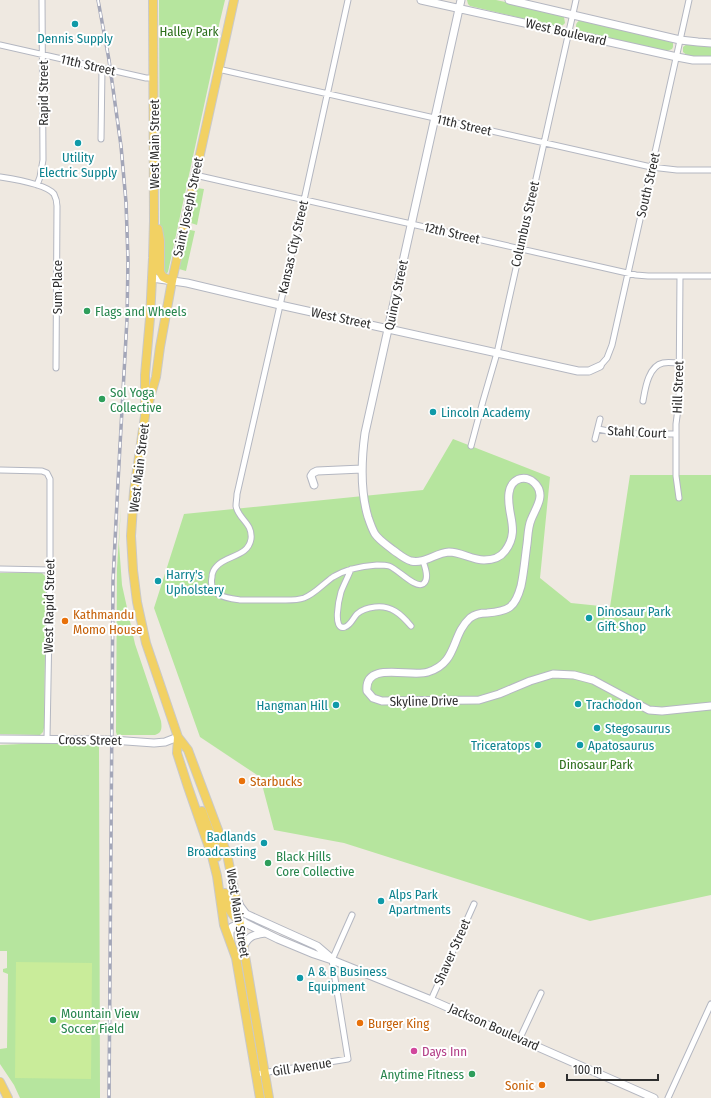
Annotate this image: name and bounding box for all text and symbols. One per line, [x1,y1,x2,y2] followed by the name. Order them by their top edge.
[524,15,608,49] street label: West Boulevard
[70,19,80,29] marker: Dennis Supply
[159,24,220,39] park label: Halley Park
[37,31,113,46] place label: Dennis Supply
[59,51,118,79] street label: 11th Street
[36,60,51,126] street label: Rapid Street
[147,98,162,189] street label: West Main Street
[435,111,494,139] street label: 11th Street
[73,138,83,148] marker: Utility Electric Supply
[39,150,117,180] place label: Utility Electric Supply
[633,150,663,219] street label: South Street
[170,155,206,258] street label: Saint Joseph Street
[508,179,542,268] street label: Columbus Street
[275,198,311,295] street label: Kansas City Street
[423,219,482,247] street label: 12th Street
[381,258,411,332] street label: Quincy Street
[50,260,65,314] street label: Sum Place
[95,304,187,319] place label: Flags and Wheels
[310,304,373,332] street label: West Street
[82,306,92,316] marker: Flags and Wheels
[670,359,686,414] street label: Hill Street
[110,385,162,415] place label: Sol Yoga Collective
[97,394,107,404] marker: Sol Yoga Collective
[441,405,530,420] place label: Lincoln Academy
[428,407,438,417] marker: Lincoln Academy
[126,422,152,513] street label: West Main Street
[607,423,668,441] street label: Stahl Court
[41,558,57,653] street label: West Rapid Street
[166,567,224,597] place label: Harry's Upholstery
[153,576,163,586] marker: Harry's Upholstery
[597,604,672,634] place label: Dinosaur Park Gift Shop
[73,607,142,637] place label: Kathmandu Momo House
[584,613,594,623] marker: Dinosaur Park Gift Shop
[60,616,70,626] marker: Kathmandu Momo House
[389,693,459,709] street label: Skyline Drive
[586,697,642,712] place label: Trachodon
[256,698,329,713] place label: Hangman Hill
[573,699,583,709] marker: Trachodon
[331,700,341,710] marker: Hangman Hill
[605,721,671,736] place label: Stegosaurus
[592,723,602,733] marker: Stegosaurus
[58,732,123,748] street label: Cross Street
[471,738,530,753] place label: Triceratops
[588,738,655,753] place label: Apatosaurus
[533,740,543,750] marker: Triceratops
[575,740,585,750] marker: Apatosaurus
[559,757,634,772] park label: Dinosaur Park
[250,774,303,789] place label: Starbucks
[237,776,247,786] marker: Starbucks
[187,829,257,859] place label: Badlands Broadcasting
[259,838,269,848] marker: Badlands Broadcasting
[276,849,354,879] place label: Black Hills Core Collective
[263,858,273,868] marker: Black Hills Core Collective
[224,868,253,959] street label: West Main Street
[389,887,451,917] place label: Alps Park Apartments
[376,896,386,906] marker: Alps Park Apartments
[431,916,474,988] street label: Shaver Street
[308,964,387,994] place label: A & B Business Equipment
[295,973,305,983] marker: A & B Business Equipment
[446,1000,542,1054] street label: Jackson Boulevard
[61,1006,140,1036] place label: Mountain View Soccer Field
[48,1015,58,1025] marker: Mountain View Soccer Field
[368,1016,430,1031] place label: Burger King
[355,1018,365,1028] marker: Burger King
[422,1044,467,1059] place label: Days Inn
[409,1046,419,1056] marker: Days Inn
[271,1055,333,1079] street label: Gill Avenue
[567,1056,658,1082] scale bar
[573,1063,602,1077] text: 100 m
[381,1067,464,1082] place label: Anytime Fitness
[467,1069,477,1079] marker: Anytime Fitness
[505,1078,534,1093] place label: Sonic
[537,1080,547,1090] marker: Sonic

